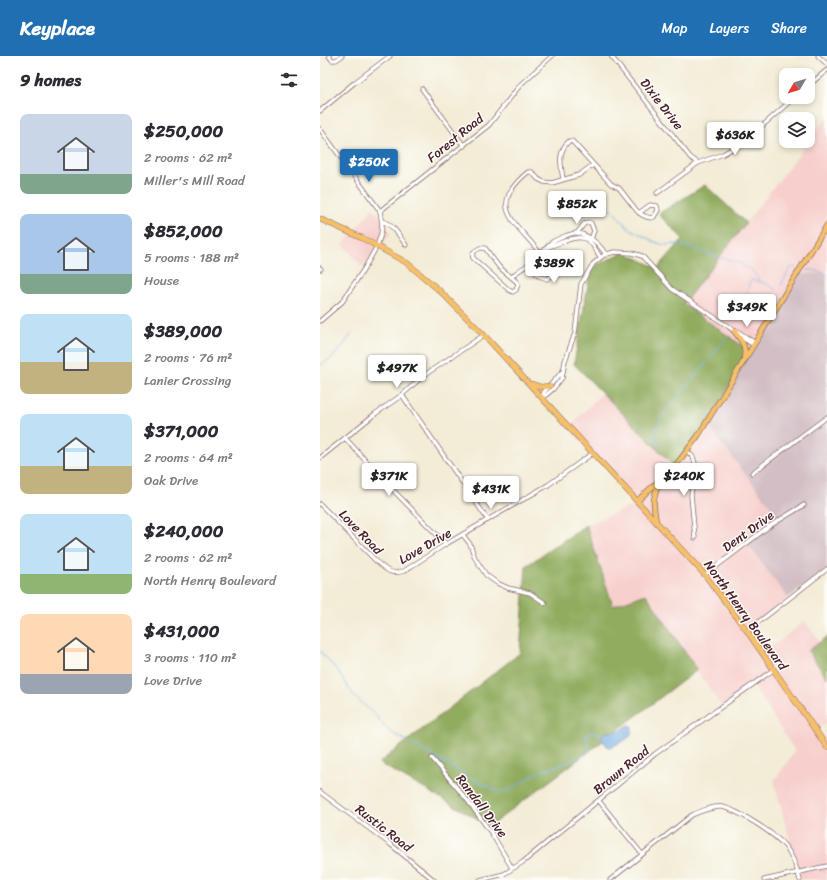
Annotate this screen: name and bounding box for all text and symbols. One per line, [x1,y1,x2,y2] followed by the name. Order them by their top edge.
[20,12,95,45] text: Keyplace
[662,16,687,41] text: Map
[709,16,749,41] text: Layers
[771,16,807,41] text: Share
[20,65,81,95] text: 9 homes
[779,68,815,104] north arrow
[779,68,815,148] map controls
[278,69,300,91] icon: filters
[634,73,690,135] street label: Dixie Drive
[421,107,490,168] street label: Forest Road
[779,112,815,148] button: layers
[144,116,223,146] text: $250,000
[707,122,763,156] pin: $636K
[716,123,754,146] text: $636K
[52,130,100,178] icon: home
[144,146,232,169] text: 2 rooms · 62 m²
[341,149,397,183] pin: $250K
[349,150,389,173] text: $250K
[144,169,245,192] text: Miller's Mill Road
[549,191,605,225] pin: $852K
[557,192,597,215] text: $852K
[144,216,223,246] text: $852,000
[52,230,100,278] icon: home
[144,246,239,269] text: 5 rooms · 188 m²
[526,250,582,284] pin: $389K
[534,251,574,274] text: $389K
[144,269,179,292] text: House
[719,294,775,328] pin: $349K
[727,295,767,318] text: $349K
[144,316,222,346] text: $389,000
[52,330,100,378] icon: home
[144,346,232,369] text: 2 rooms · 76 m²
[369,355,425,389] pin: $497K
[377,356,417,379] text: $497K
[144,369,231,392] text: Lanier Crossing
[144,416,219,446] text: $371,000
[52,430,100,478] icon: home
[144,446,233,469] text: 2 rooms · 64 m²
[361,463,417,497] pin: $371K
[656,463,712,497] pin: $240K
[371,464,407,487] text: $371K
[664,464,704,487] text: $240K
[144,469,198,492] text: Oak Drive
[463,476,519,510] pin: $431K
[472,477,510,500] text: $431K
[333,504,390,561] street label: Love Road
[717,504,779,558] street label: Dent Drive
[144,516,223,546] text: $240,000
[394,521,456,570] street label: Love Drive
[52,530,100,578] icon: home
[144,546,232,569] text: 2 rooms · 62 m²
[698,555,795,676] street label: North Henry Boulevard
[144,569,276,592] text: North Henry Boulevard
[144,616,220,646] text: $431,000
[52,630,100,678] icon: home
[144,646,236,669] text: 3 rooms · 110 m²
[144,669,202,692] text: Love Drive
[588,739,655,800] street label: Brown Road
[450,769,514,843] street label: Randall Drive
[350,798,419,859] street label: Rustic Road

